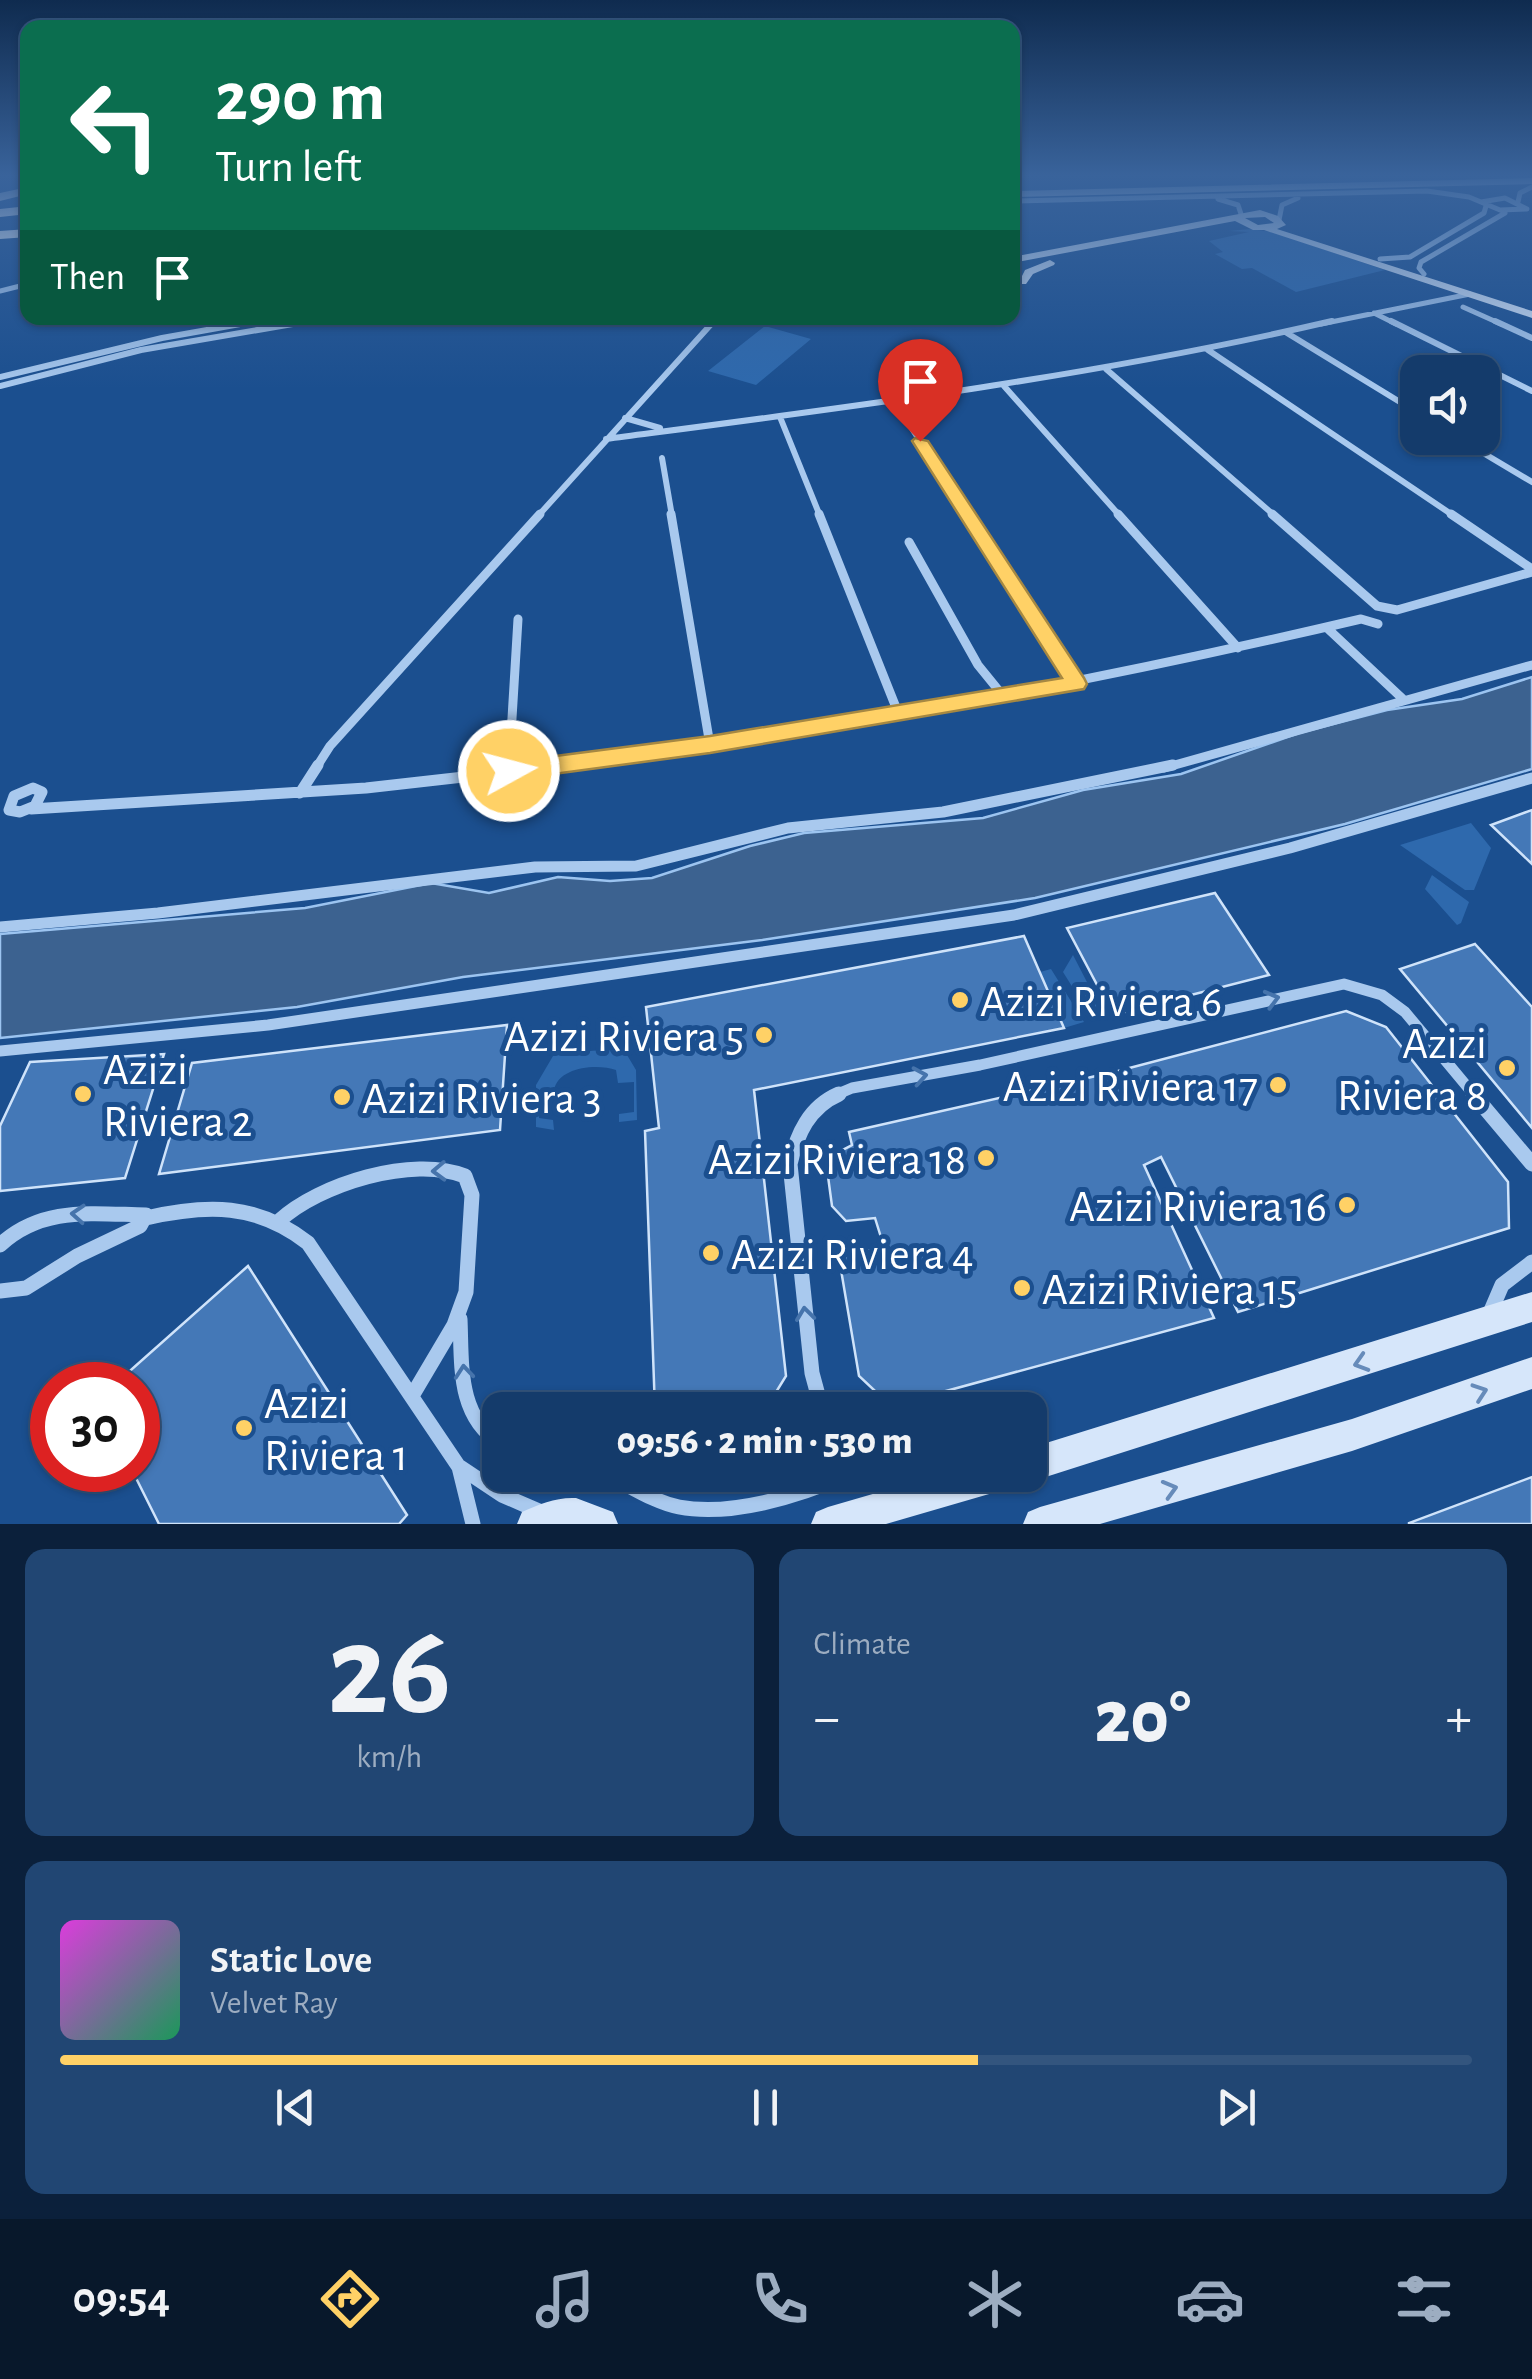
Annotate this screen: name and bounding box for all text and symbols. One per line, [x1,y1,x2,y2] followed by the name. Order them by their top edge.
[50,60,180,190] icon: left
[215,63,385,133] text: 290 m
[215,145,362,190] text: Turn left
[145,250,200,305] icon: arrive
[50,259,125,297] text: Then
[878,339,963,442] pin
[893,354,948,409] icon: arrive
[1400,355,1500,455] map controls
[1400,355,1500,455] button: sound
[457,719,561,823] position arrow
[980,980,1222,1025] place label: Azizi Riviera 6
[949,989,971,1011] marker: Azizi Riviera 6
[1263,990,1280,1011] one-way arrow
[504,1015,744,1060] place label: Azizi Riviera 5
[1337,1022,1487,1119] place label: Azizi Riviera 8
[753,1024,775,1046] marker: Azizi Riviera 5
[103,1048,252,1145] place label: Azizi Riviera 2
[1496,1057,1518,1079] marker: Azizi Riviera 8
[1003,1065,1258,1110] place label: Azizi Riviera 17
[911,1066,928,1087] one-way arrow
[1267,1074,1289,1096] marker: Azizi Riviera 17
[362,1077,602,1122] place label: Azizi Riviera 3
[72,1083,94,1105] marker: Azizi Riviera 2
[331,1086,353,1108] marker: Azizi Riviera 3
[708,1138,966,1183] place label: Azizi Riviera 18
[975,1147,997,1169] marker: Azizi Riviera 18
[431,1160,447,1181] one-way arrow
[1069,1185,1327,1230] place label: Azizi Riviera 16
[1336,1194,1358,1216] marker: Azizi Riviera 16
[69,1204,85,1226] one-way arrow
[731,1233,974,1278] place label: Azizi Riviera 4
[700,1242,722,1264] marker: Azizi Riviera 4
[1042,1268,1297,1313] place label: Azizi Riviera 15
[1011,1277,1033,1299] marker: Azizi Riviera 15
[795,1306,816,1322] one-way arrow
[1353,1351,1370,1372] one-way arrow
[30,1362,160,1492] speed limit sign: 30
[454,1364,476,1380] one-way arrow
[264,1382,408,1479] place label: Azizi Riviera 1
[1471,1383,1488,1403] one-way arrow
[233,1417,255,1439] marker: Azizi Riviera 1
[617,1423,912,1461] text: 09:56 · 2 min · 530 m
[1161,1480,1178,1501] one-way arrow
[327,1608,451,1738] text: 26
[814,1628,911,1660] text: Climate
[1094,1681,1191,1756] text: 20°
[814,1691,840,1746] text: −
[1446,1691,1472,1746] text: +
[356,1741,422,1773] text: km/h
[210,1942,372,1980] text: Static Love
[210,1987,338,2019] text: Velvet Ray
[268,2080,323,2135] icon: previous
[738,2080,793,2135] icon: pause
[1209,2080,1264,2135] icon: next
[315,2264,385,2334] icon: directions
[530,2264,600,2334] icon: music
[745,2264,815,2334] icon: phone
[960,2264,1030,2334] icon: climate
[1175,2264,1245,2334] icon: car
[1389,2264,1459,2334] icon: filters
[72,2276,170,2321] text: 09:54

